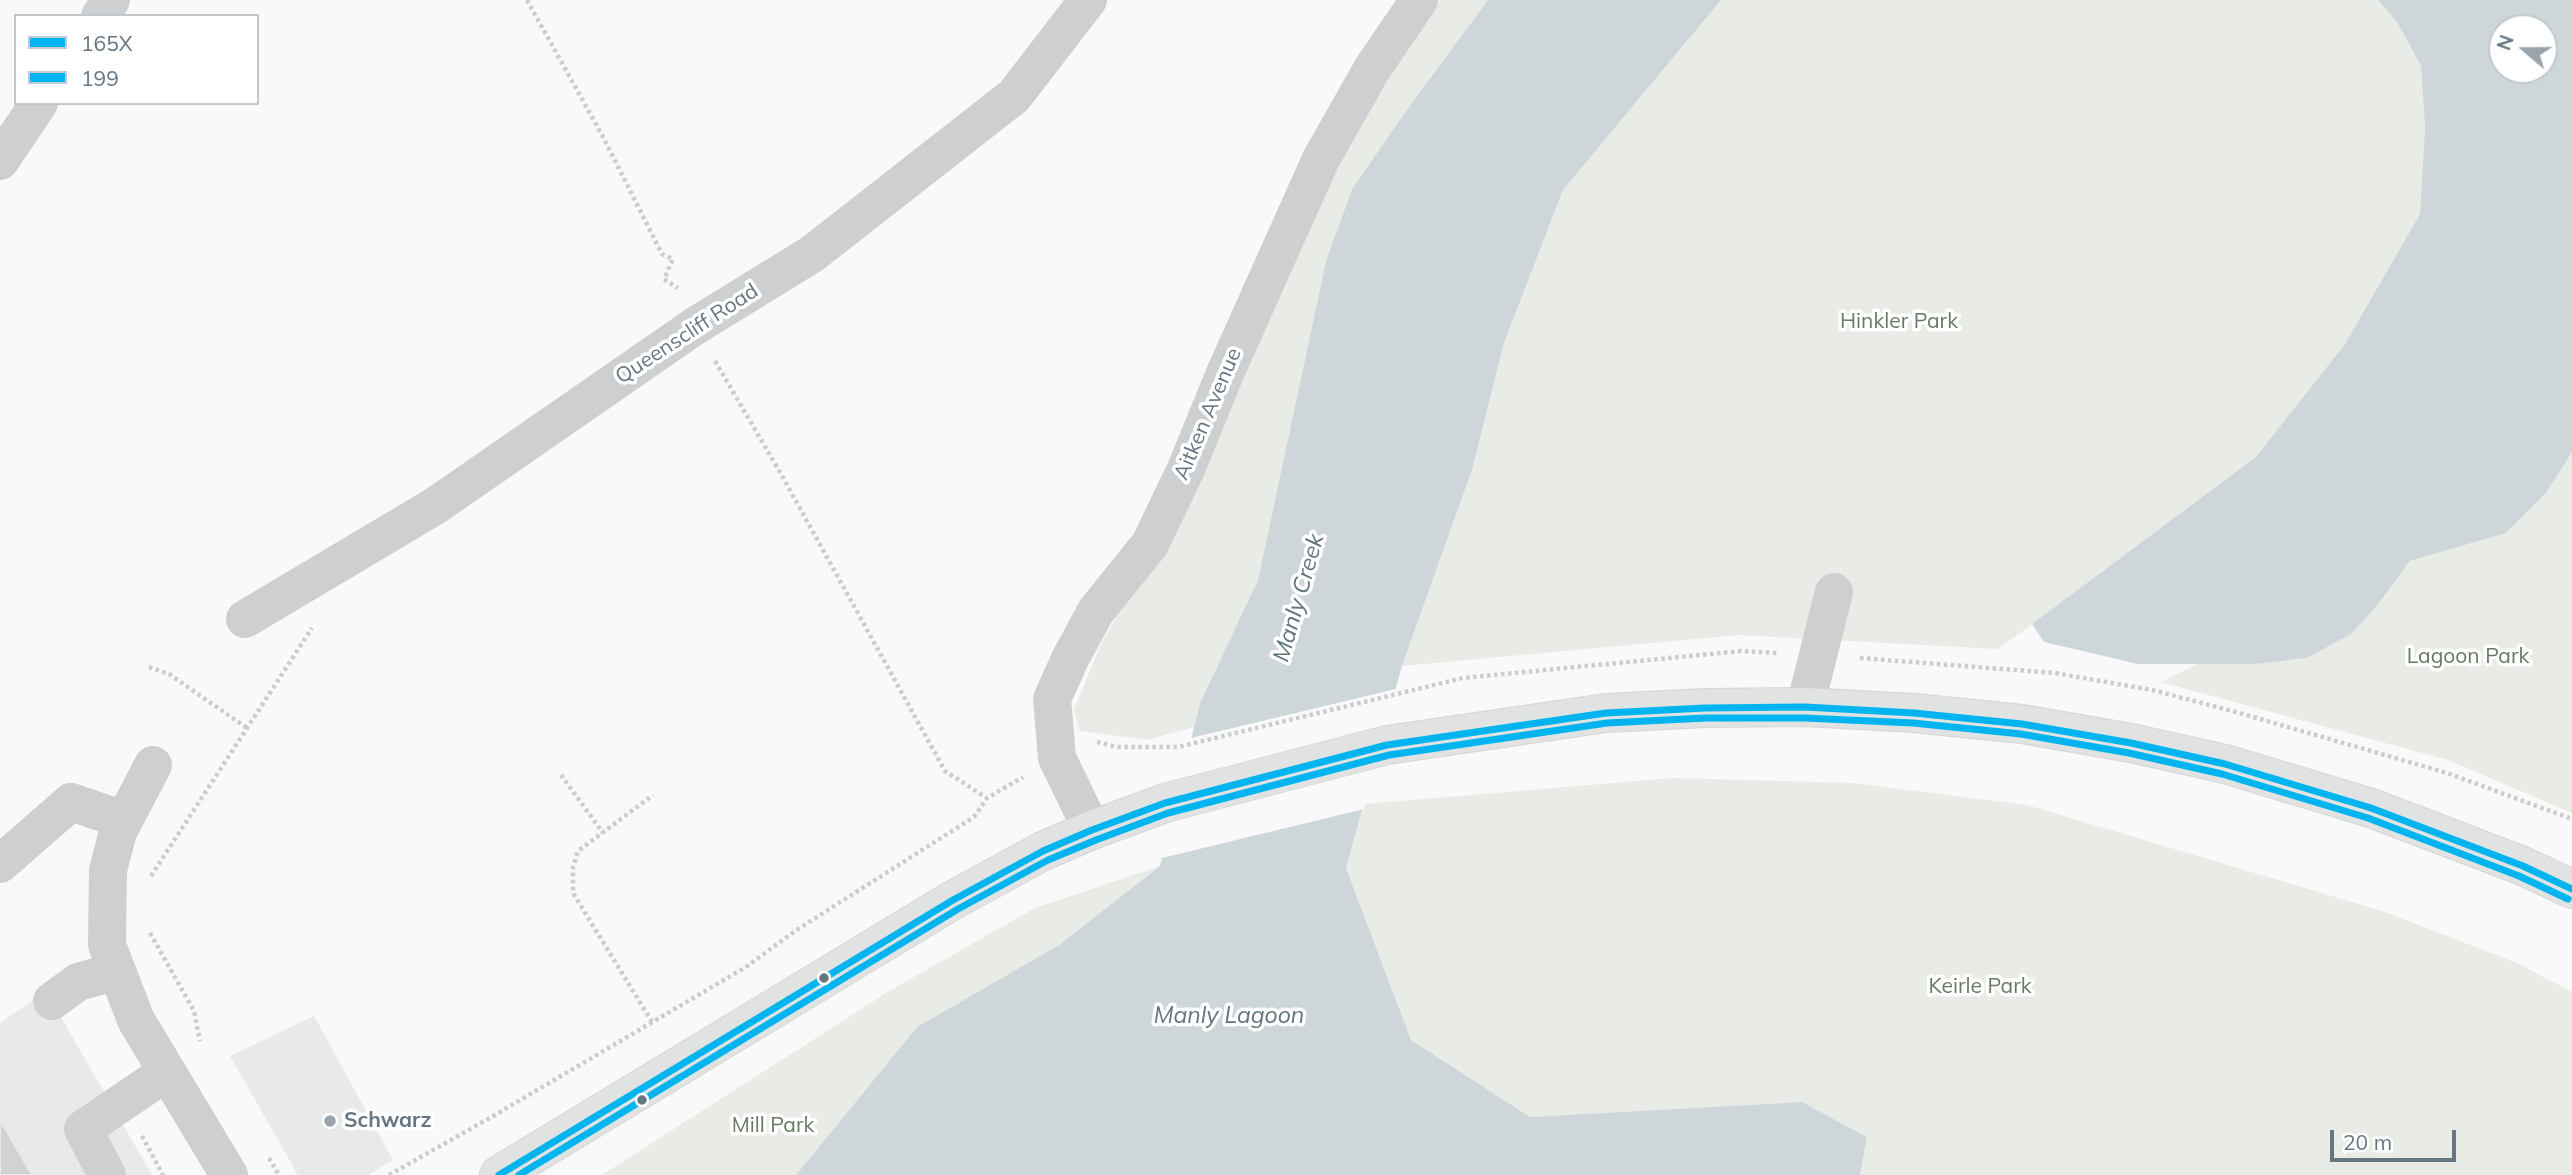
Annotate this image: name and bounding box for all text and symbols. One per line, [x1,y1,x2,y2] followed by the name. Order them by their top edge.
[14,14,259,105] legend
[2488,14,2558,84] north arrow
[81,30,133,56] text: 165X
[2491,32,2519,53] text: N
[81,65,119,91] text: 199
[611,278,763,390] street label: Queenscliff Road
[1840,309,1958,335] park label: Hinkler Park
[1169,344,1247,484] street label: Aitken Avenue
[1268,531,1330,665] water label: Manly Creek
[2407,644,2529,670] park label: Lagoon Park
[817,971,831,985] unlabelled marker
[1928,974,2032,1000] park label: Keirle Park
[1154,1002,1304,1030] water label: Manly Lagoon
[635,1093,649,1107] unlabelled marker
[344,1108,431,1134] place label: Schwarz
[322,1113,338,1129] marker: Schwarz
[732,1113,814,1139] park label: Mill Park
[2334,1116,2460,1160] scale bar
[2343,1129,2392,1155] text: 20 m

